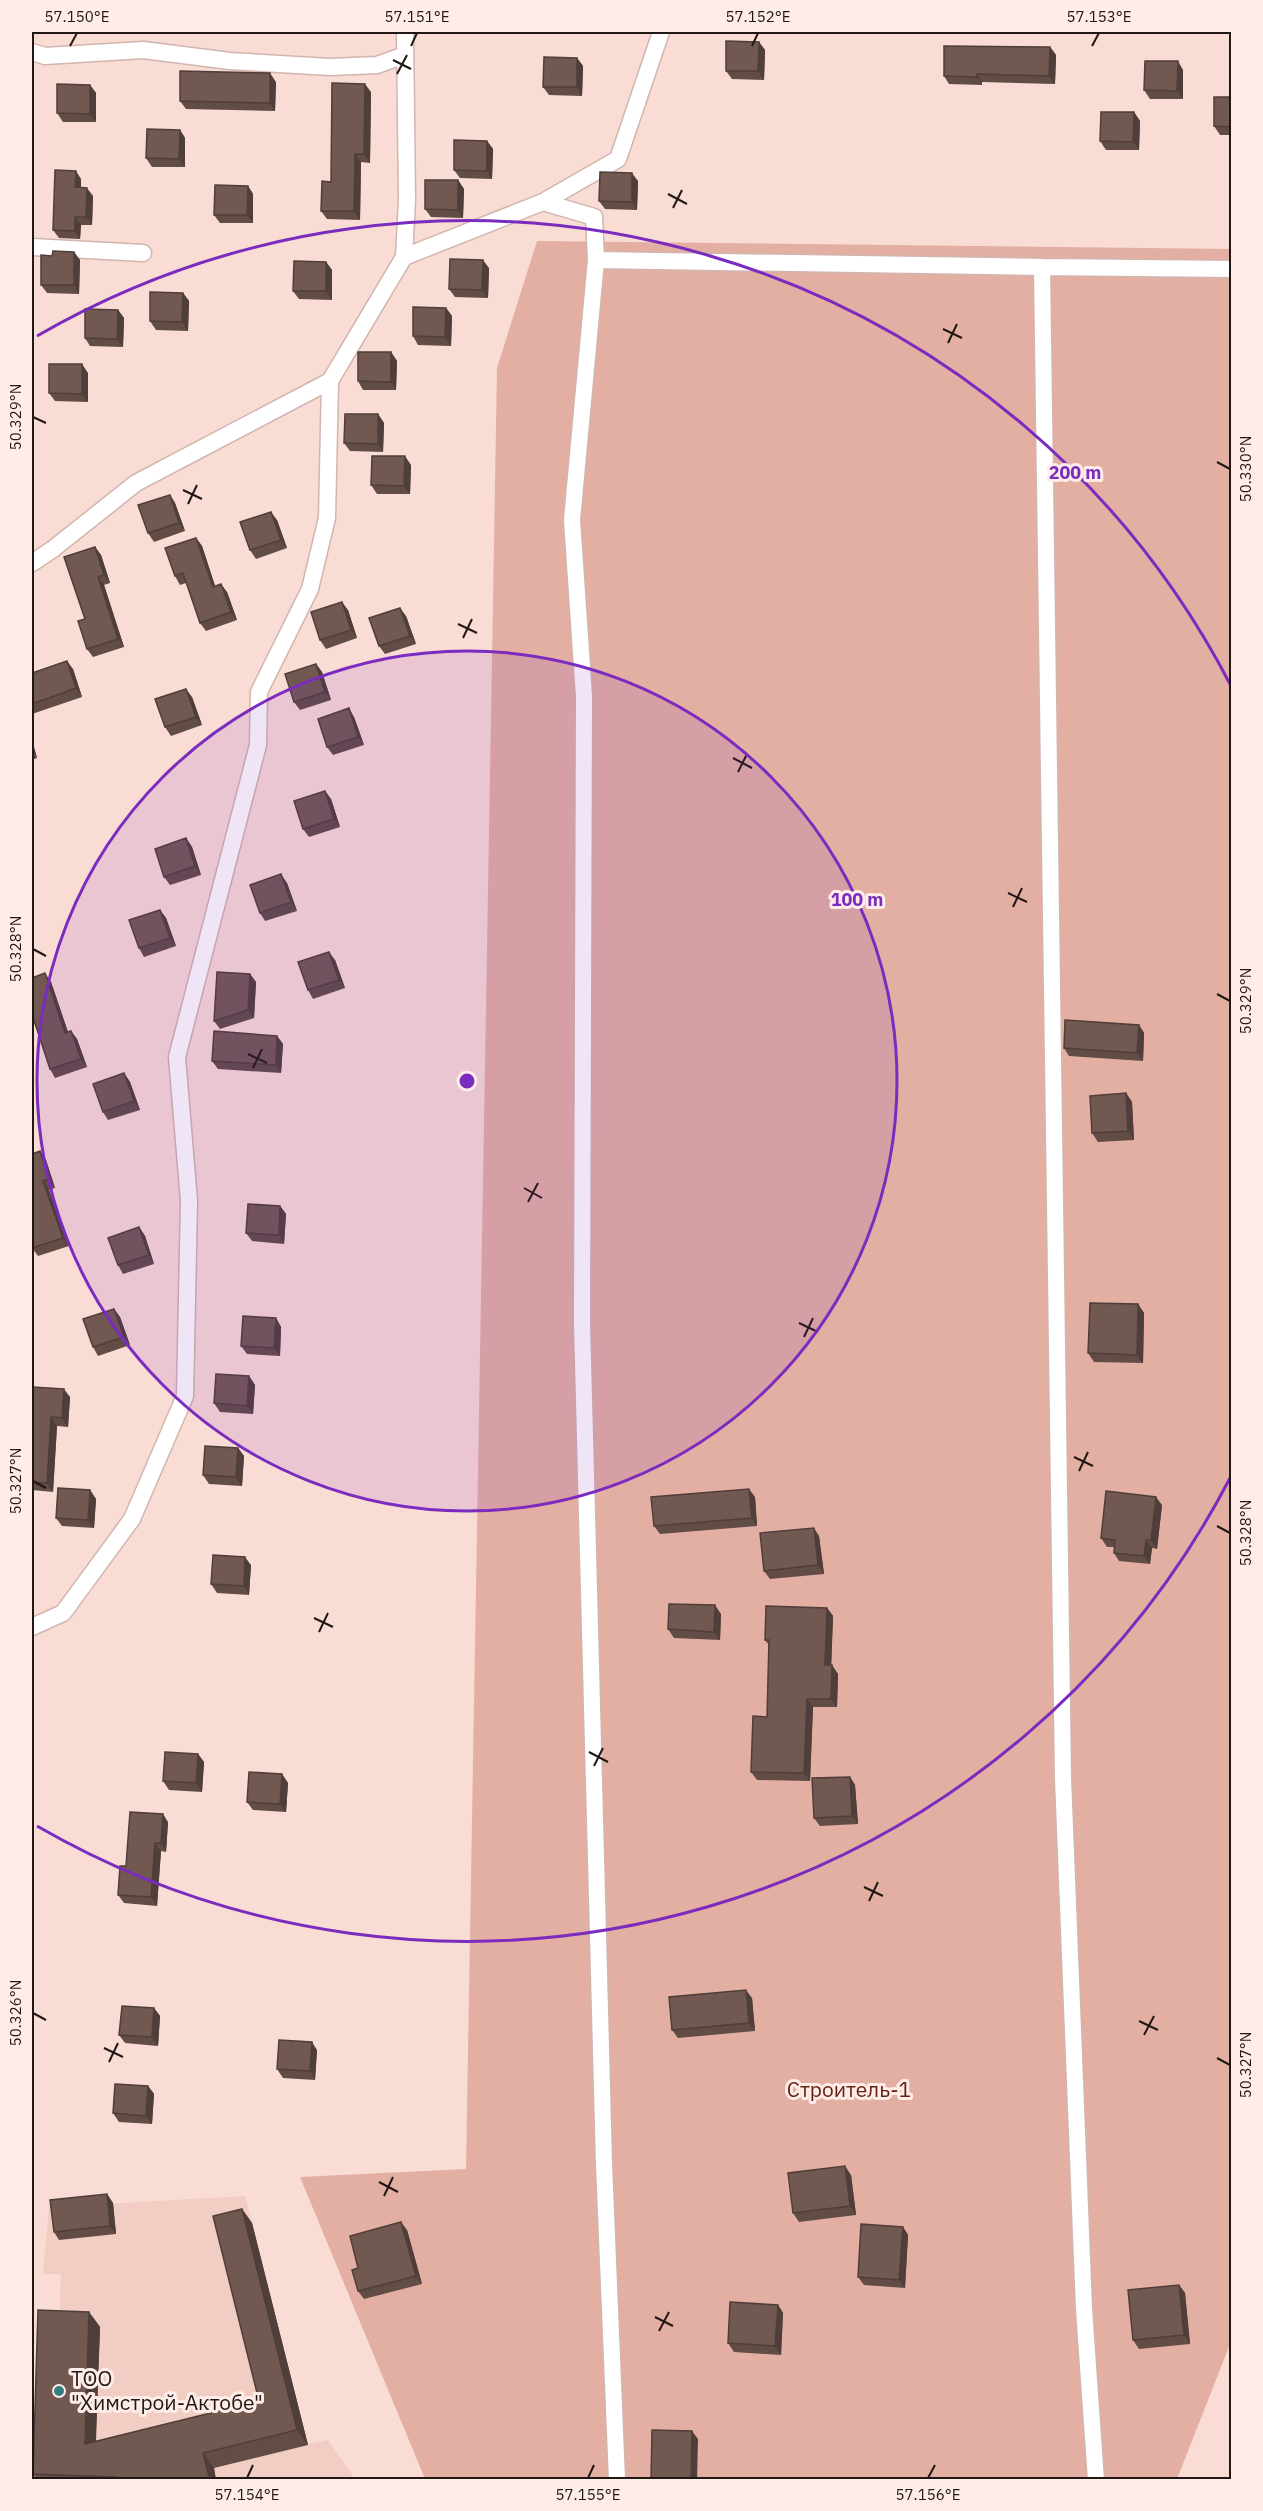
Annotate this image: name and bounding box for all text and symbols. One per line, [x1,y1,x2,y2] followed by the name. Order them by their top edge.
[45,7,109,26] text: 57.150°E
[385,7,449,26] text: 57.151°E
[726,7,790,26] text: 57.152°E
[1067,7,1131,26] text: 57.153°E
[6,384,25,450] text: 50.329°N
[1236,436,1255,502] text: 50.330°N
[1049,461,1101,484] text: 200 m
[831,888,883,911] text: 100 m
[6,916,25,982] text: 50.328°N
[1236,968,1255,1034] text: 50.329°N
[457,1071,477,1091] centre of rings
[6,1448,25,1514] text: 50.327°N
[1236,1500,1255,1566] text: 50.328°N
[6,1980,25,2046] text: 50.326°N
[1236,2032,1255,2098] text: 50.327°N
[787,2075,911,2103] park label: Строитель-1
[71,2364,263,2416] place label: ТОО "Химстрой-Актобе"
[52,2384,66,2398] marker: ТОО "Химстрой-Актобе"
[215,2485,279,2504] text: 57.154°E
[556,2485,620,2504] text: 57.155°E
[896,2485,960,2504] text: 57.156°E

